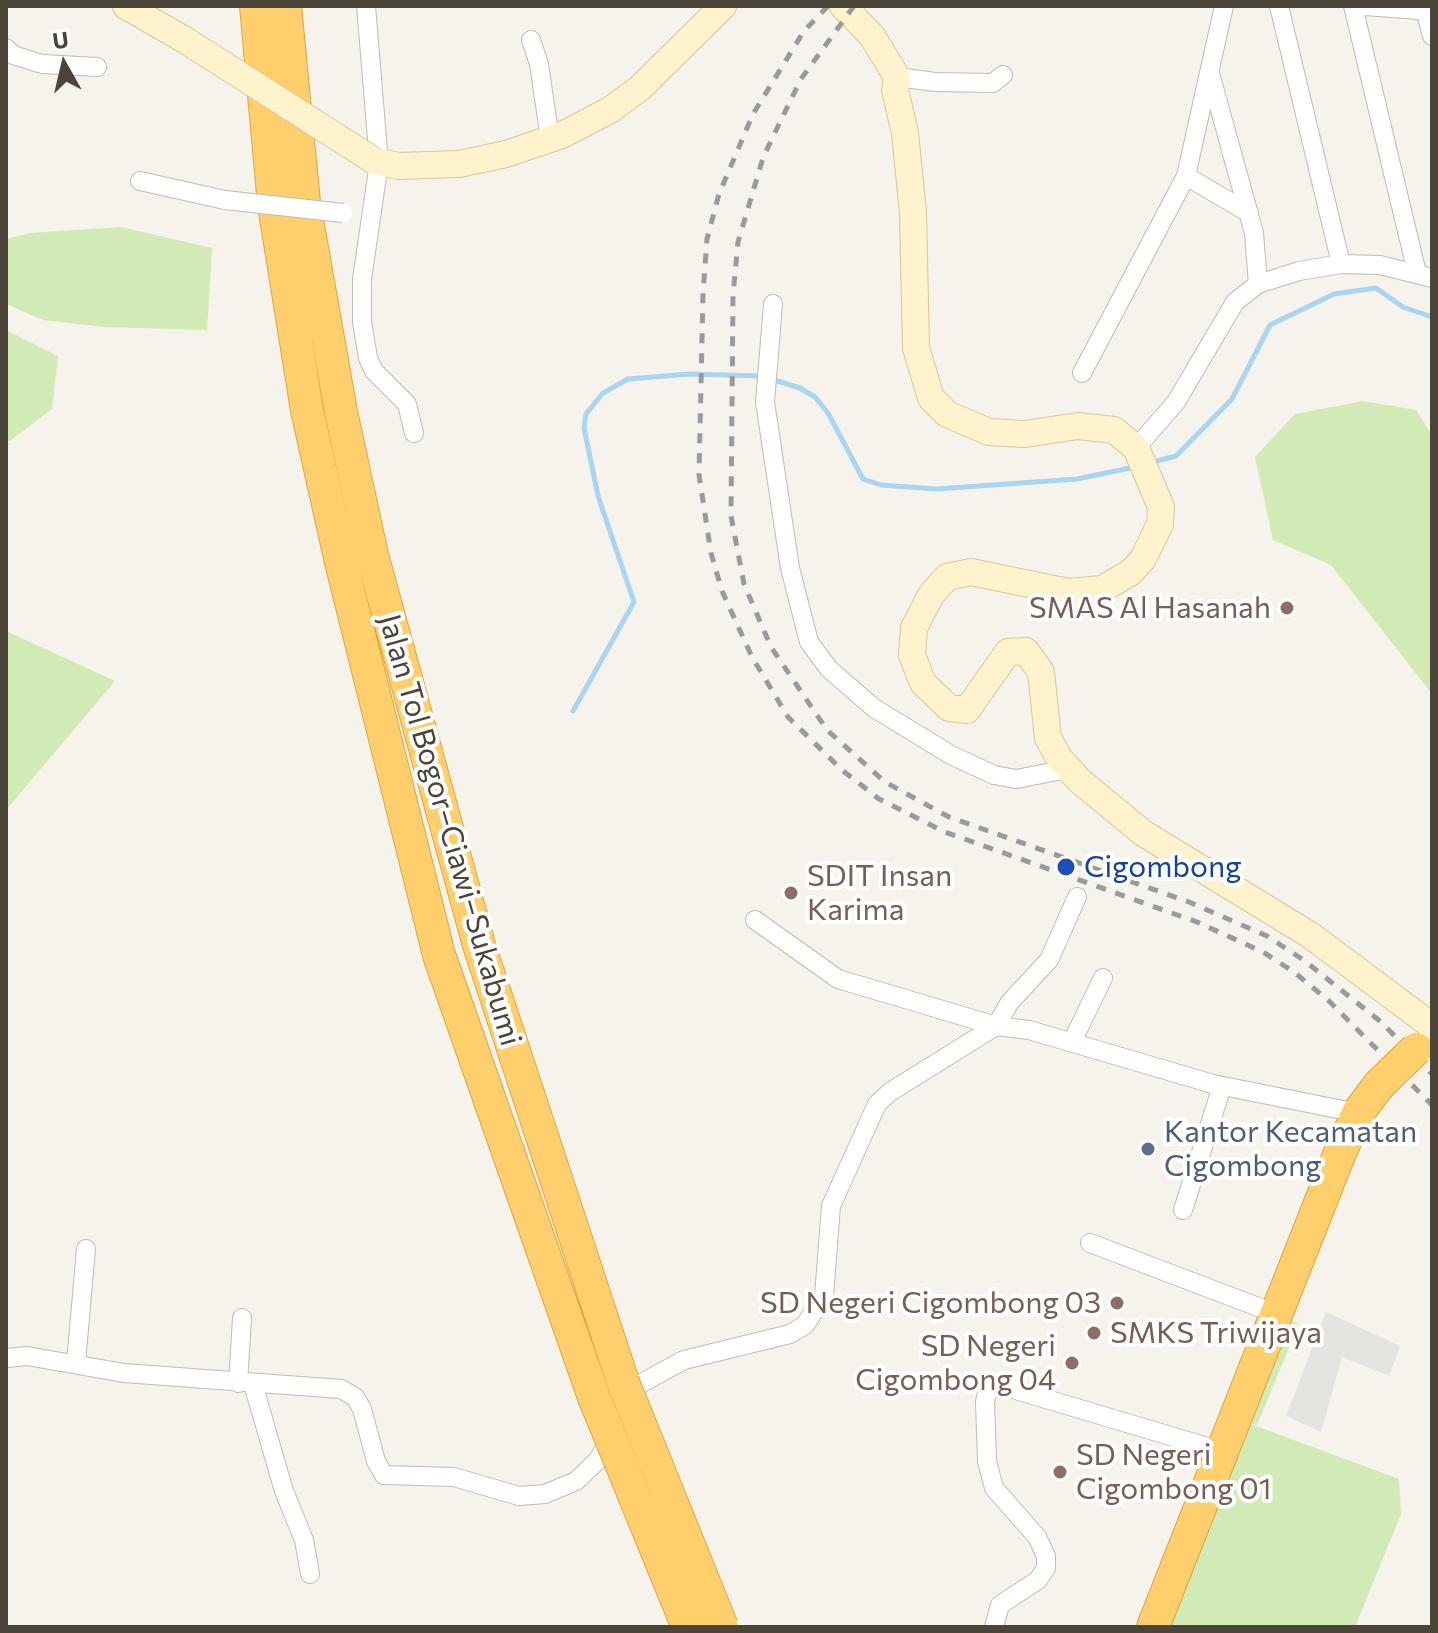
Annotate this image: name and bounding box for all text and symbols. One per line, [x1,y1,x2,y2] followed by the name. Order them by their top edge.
[24,24,104,104] north arrow
[51,25,70,54] text: U
[1029,590,1271,626] place label: SMAS Al Hasanah
[1278,599,1296,617] marker: SMAS Al Hasanah
[371,610,529,1050] street label: Jalan Tol Bogor–Ciawi–Sukabumi
[1084,849,1241,885] place label: Cigombong
[1055,856,1077,878] marker: Cigombong
[807,858,952,928] place label: SDIT Insan Karima
[782,884,800,902] marker: SDIT Insan Karima
[1164,1114,1417,1184] place label: Kantor Kecamatan Cigombong
[1139,1140,1157,1158] marker: Kantor Kecamatan Cigombong
[760,1285,1101,1321] place label: SD Negeri Cigombong 03
[1108,1294,1126,1312] marker: SD Negeri Cigombong 03
[1110,1315,1322,1351] place label: SMKS Triwijaya
[1085,1324,1103,1342] marker: SMKS Triwijaya
[855,1328,1056,1398] place label: SD Negeri Cigombong 04
[1063,1354,1081,1372] marker: SD Negeri Cigombong 04
[1076,1437,1272,1508] place label: SD Negeri Cigombong 01
[1051,1463,1069,1481] marker: SD Negeri Cigombong 01

